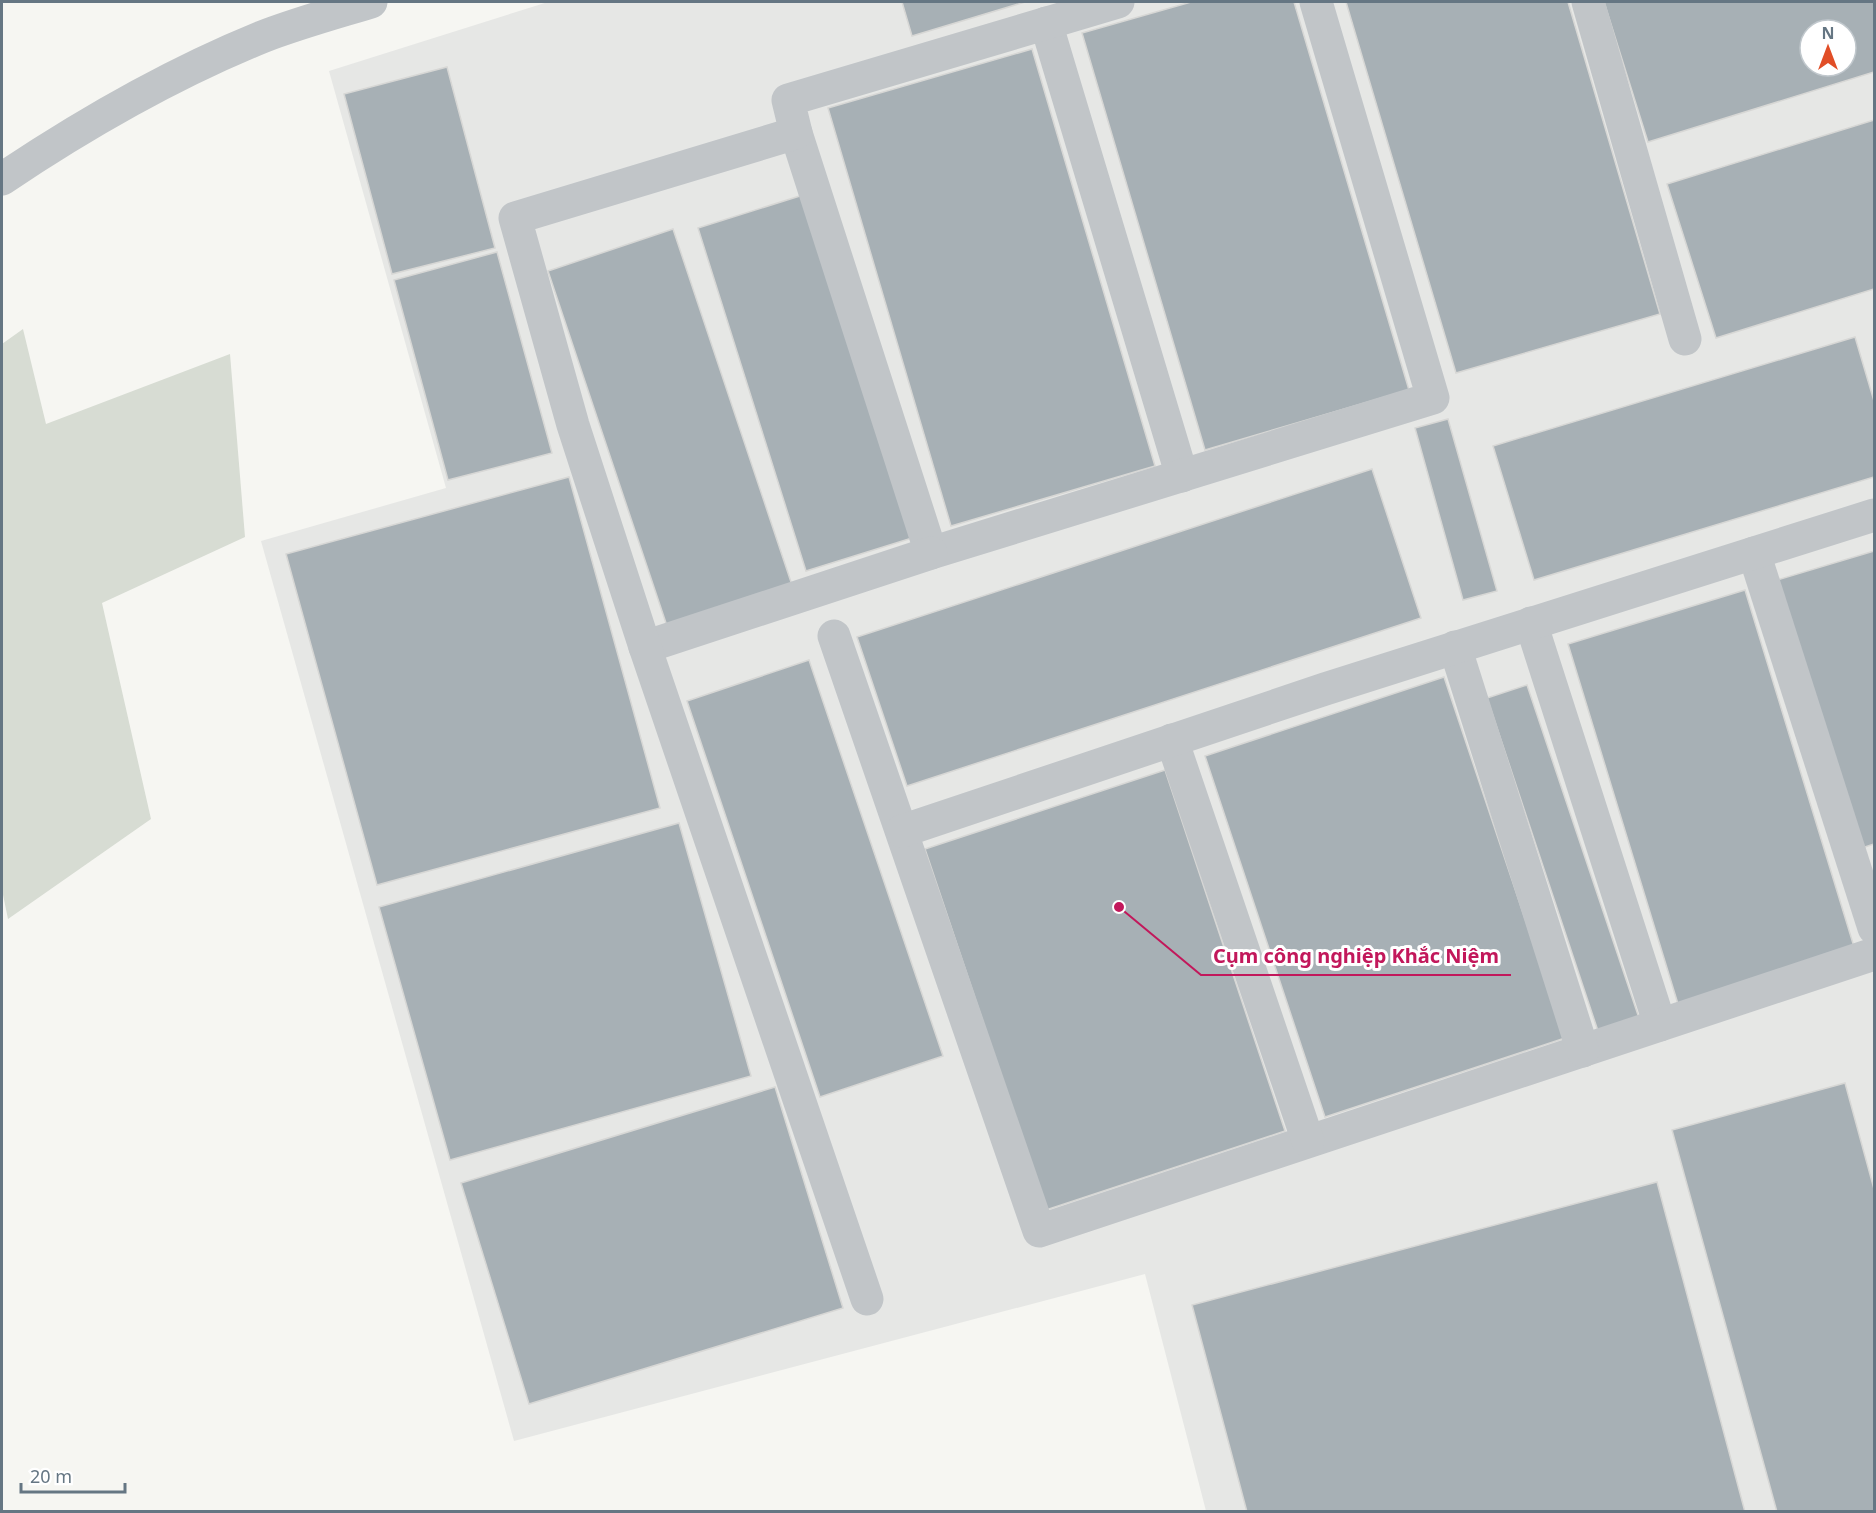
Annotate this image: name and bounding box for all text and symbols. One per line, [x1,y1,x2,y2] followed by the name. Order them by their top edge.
[1798,18,1858,78] north arrow
[1821,22,1835,44] text: N
[1201,937,1511,975] callout: Cụm công nghiệp Khắc Niệm
[1213,942,1499,969] text: Cụm công nghiệp Khắc Niệm
[21,1456,124,1494] scale bar
[30,1464,72,1488] text: 20 m

